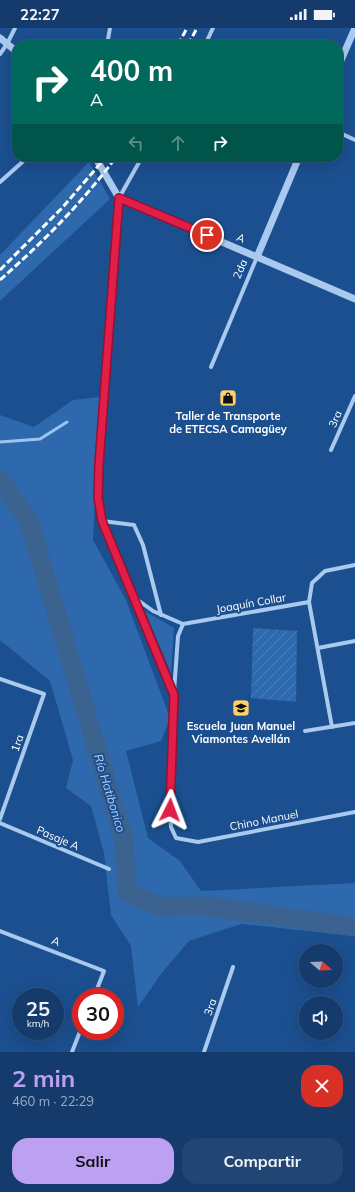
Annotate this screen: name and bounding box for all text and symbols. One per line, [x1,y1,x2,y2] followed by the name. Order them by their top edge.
[20,5,60,24] text: 22:27
[90,53,173,88] text: 400 m
[24,56,76,108] icon: right
[90,88,103,111] text: A
[125,132,147,154] icon: left
[167,132,189,154] icon: ahead
[209,132,231,154] icon: right
[190,218,224,252] pin
[196,224,218,246] icon: arrive
[235,230,247,246] street label: A
[230,257,250,281] street label: 2da
[218,388,238,408] shop icon: Taller de Transporte de ETECSA Camagüey
[325,408,345,430] street label: 3ra
[169,409,287,436] place label: Taller de Transporte de ETECSA Camagüey
[215,590,287,616] street label: Joaquín Collar
[231,698,251,718] school or university icon: Escuela Juan Manuel Viamontes Avellán
[187,719,295,746] place label: Escuela Juan Manuel Viamontes Avellán
[8,733,26,753] street label: 1ra
[91,752,129,834] water label: Río Hatibonico
[149,789,191,831] position arrow
[228,806,300,834] street label: Chino Manuel
[34,823,82,853] street label: Pasaje A
[50,933,62,949] street label: A
[299,944,343,988] north arrow
[299,944,343,1040] map controls
[72,988,124,1040] speed limit sign: 30
[26,996,50,1021] text: 25
[299,996,343,1040] button: sound
[201,997,219,1017] street label: 3ra
[27,1017,49,1030] text: km/h
[12,1063,75,1093] text: 2 min
[301,1065,343,1107] button: close
[12,1093,94,1109] text: 460 m · 22:29
[12,1138,174,1184] button: Salir
[182,1138,343,1184] button: Compartir

